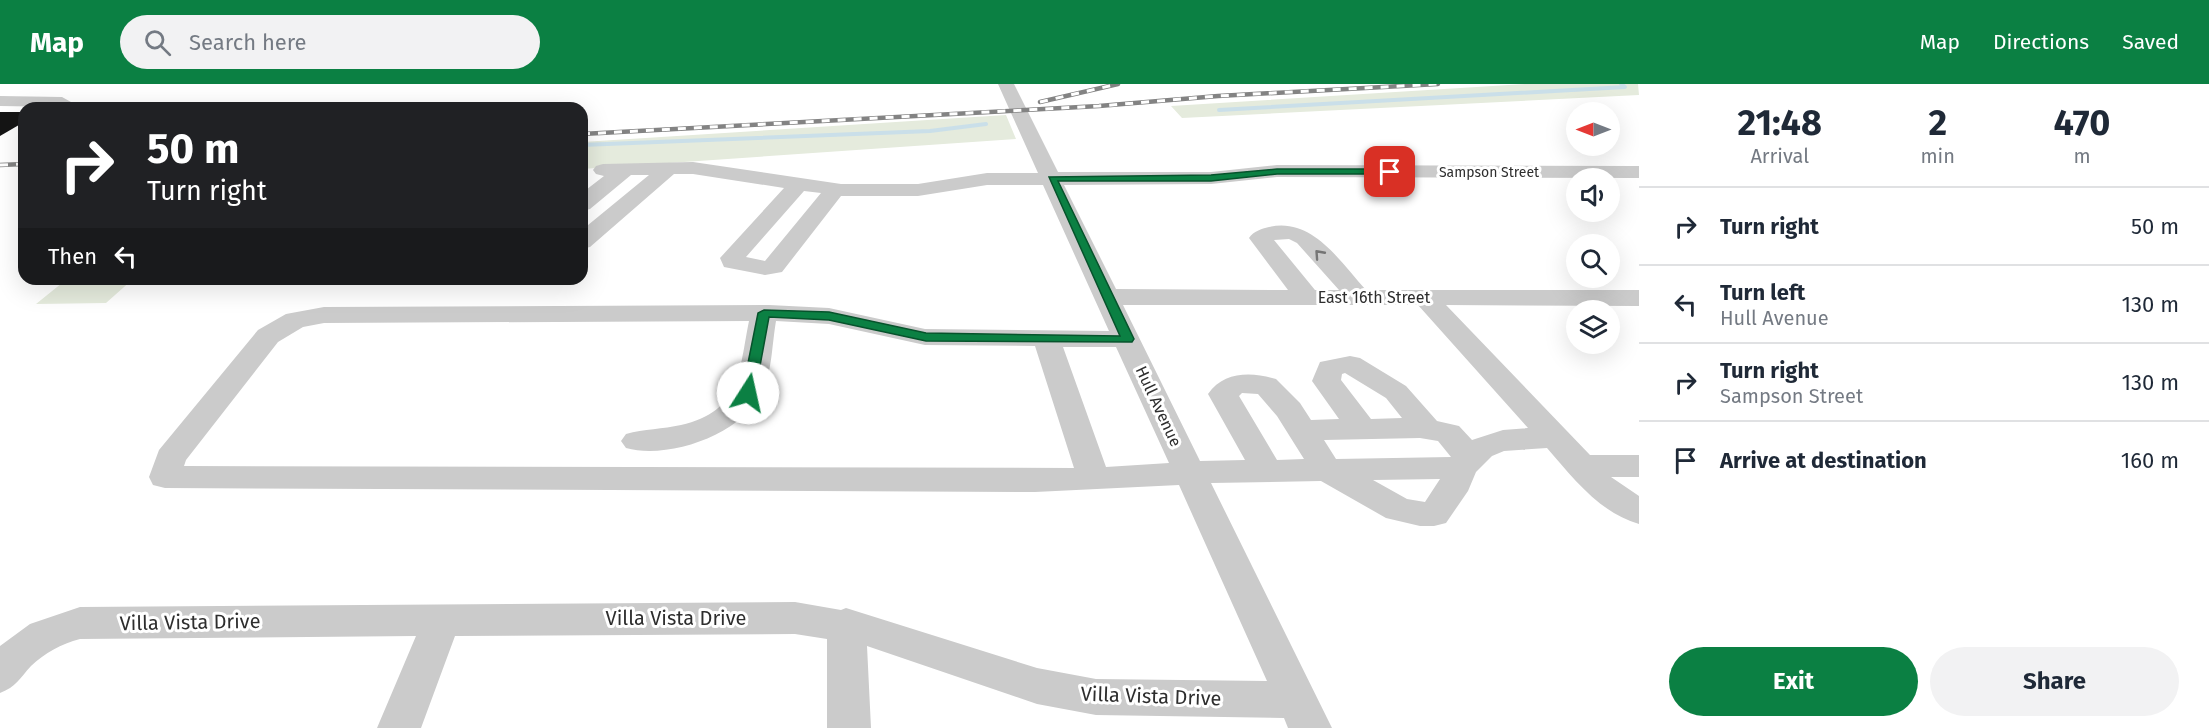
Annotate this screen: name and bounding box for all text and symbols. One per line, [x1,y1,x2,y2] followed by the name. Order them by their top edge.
[120,15,540,69] search box
[30,26,84,59] text: Map
[141,26,174,59] icon: search
[189,29,307,56] text: Search here
[1920,29,1960,55] text: Map
[1993,29,2089,55] text: Directions
[2122,29,2179,55] text: Saved
[1738,101,1822,145] text: 21:48
[1928,101,1947,145] text: 2
[2054,101,2110,145] text: 470
[1566,102,1620,156] north arrow
[1566,102,1620,354] map controls
[147,124,240,174] text: 50 m
[48,126,126,204] icon: right
[1750,144,1809,168] text: Arrival
[1920,144,1955,168] text: min
[2073,144,2091,168] text: m
[1364,146,1415,197] pin
[1373,155,1406,188] icon: arrive
[1439,164,1540,181] street label: Sampson Street
[1566,168,1620,222] button: sound
[147,175,267,207] text: Turn right
[1669,210,1702,243] icon: right
[1720,213,1819,240] text: Turn right
[2131,213,2179,240] text: 50 m
[1566,234,1620,288] button: search
[109,240,142,273] icon: left
[48,243,97,270] text: Then
[1315,250,1326,261] one-way arrow
[1720,279,1805,306] text: Turn left
[1318,288,1431,307] street label: East 16th Street
[1669,288,1702,321] icon: left
[2122,291,2179,318] text: 130 m
[1566,300,1620,354] button: layers
[1720,306,1829,330] text: Hull Avenue
[1720,357,1819,384] text: Turn right
[716,361,780,425] position arrow
[1132,363,1186,450] street label: Hull Avenue
[1669,366,1702,399] icon: right
[2122,369,2179,396] text: 130 m
[1720,384,1863,408] text: Sampson Street
[1669,444,1702,477] icon: arrive
[1720,447,1927,474] text: Arrive at destination
[2121,447,2179,474] text: 160 m
[606,606,746,630] street label: Villa Vista Drive
[119,609,261,635] street label: Villa Vista Drive
[1669,647,1918,716] button: Exit
[1930,647,2179,716] button: Share
[1080,682,1222,710] street label: Villa Vista Drive

